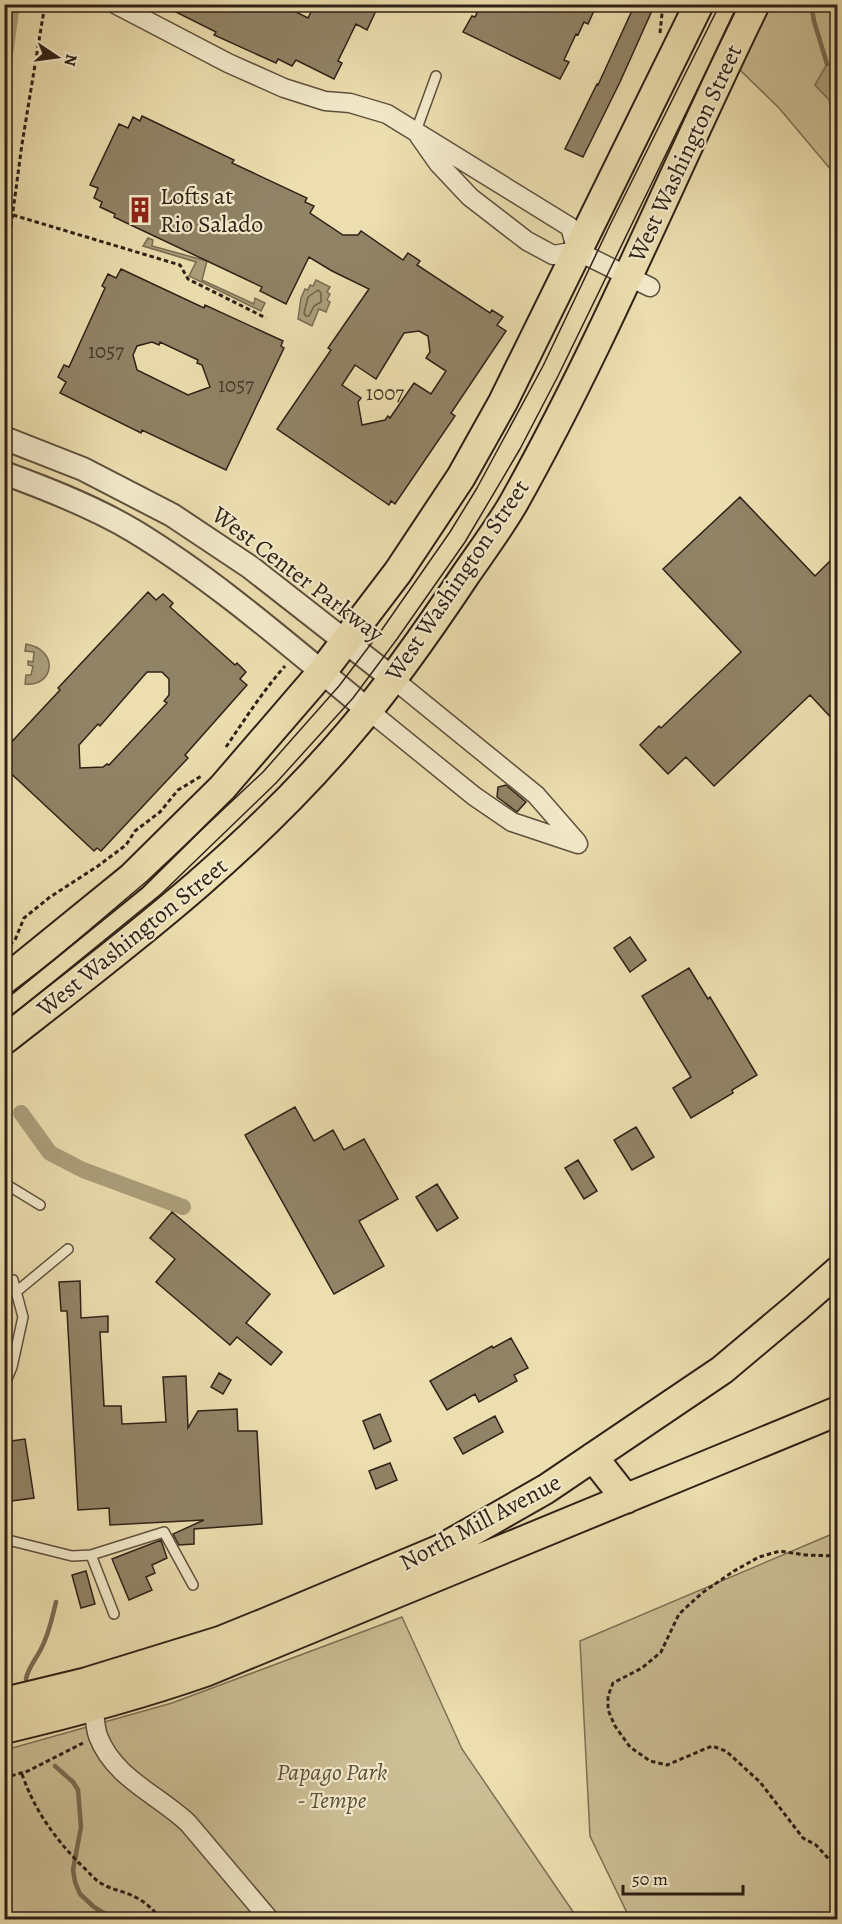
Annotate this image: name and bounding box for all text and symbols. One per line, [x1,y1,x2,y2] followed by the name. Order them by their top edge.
[27,27,87,87] north arrow
[620,39,750,268] street label: West Washington Street
[59,52,83,69] text: N
[160,180,263,240] place label: Lofts at Rio Salado
[125,195,155,225] building icon: Lofts at Rio Salado
[88,337,124,365] house number: 1057
[218,371,254,399] house number: 1057
[366,379,404,407] house number: 1007
[377,473,536,688] street label: West Washington Street
[205,498,391,649] street label: West Center Parkway
[29,850,234,1024] street label: West Washington Street
[394,1466,566,1578] street label: North Mill Avenue
[277,1756,388,1816] park label: Papago Park - Tempe
[623,1858,743,1896] scale bar
[632,1867,668,1891] text: 50 m

